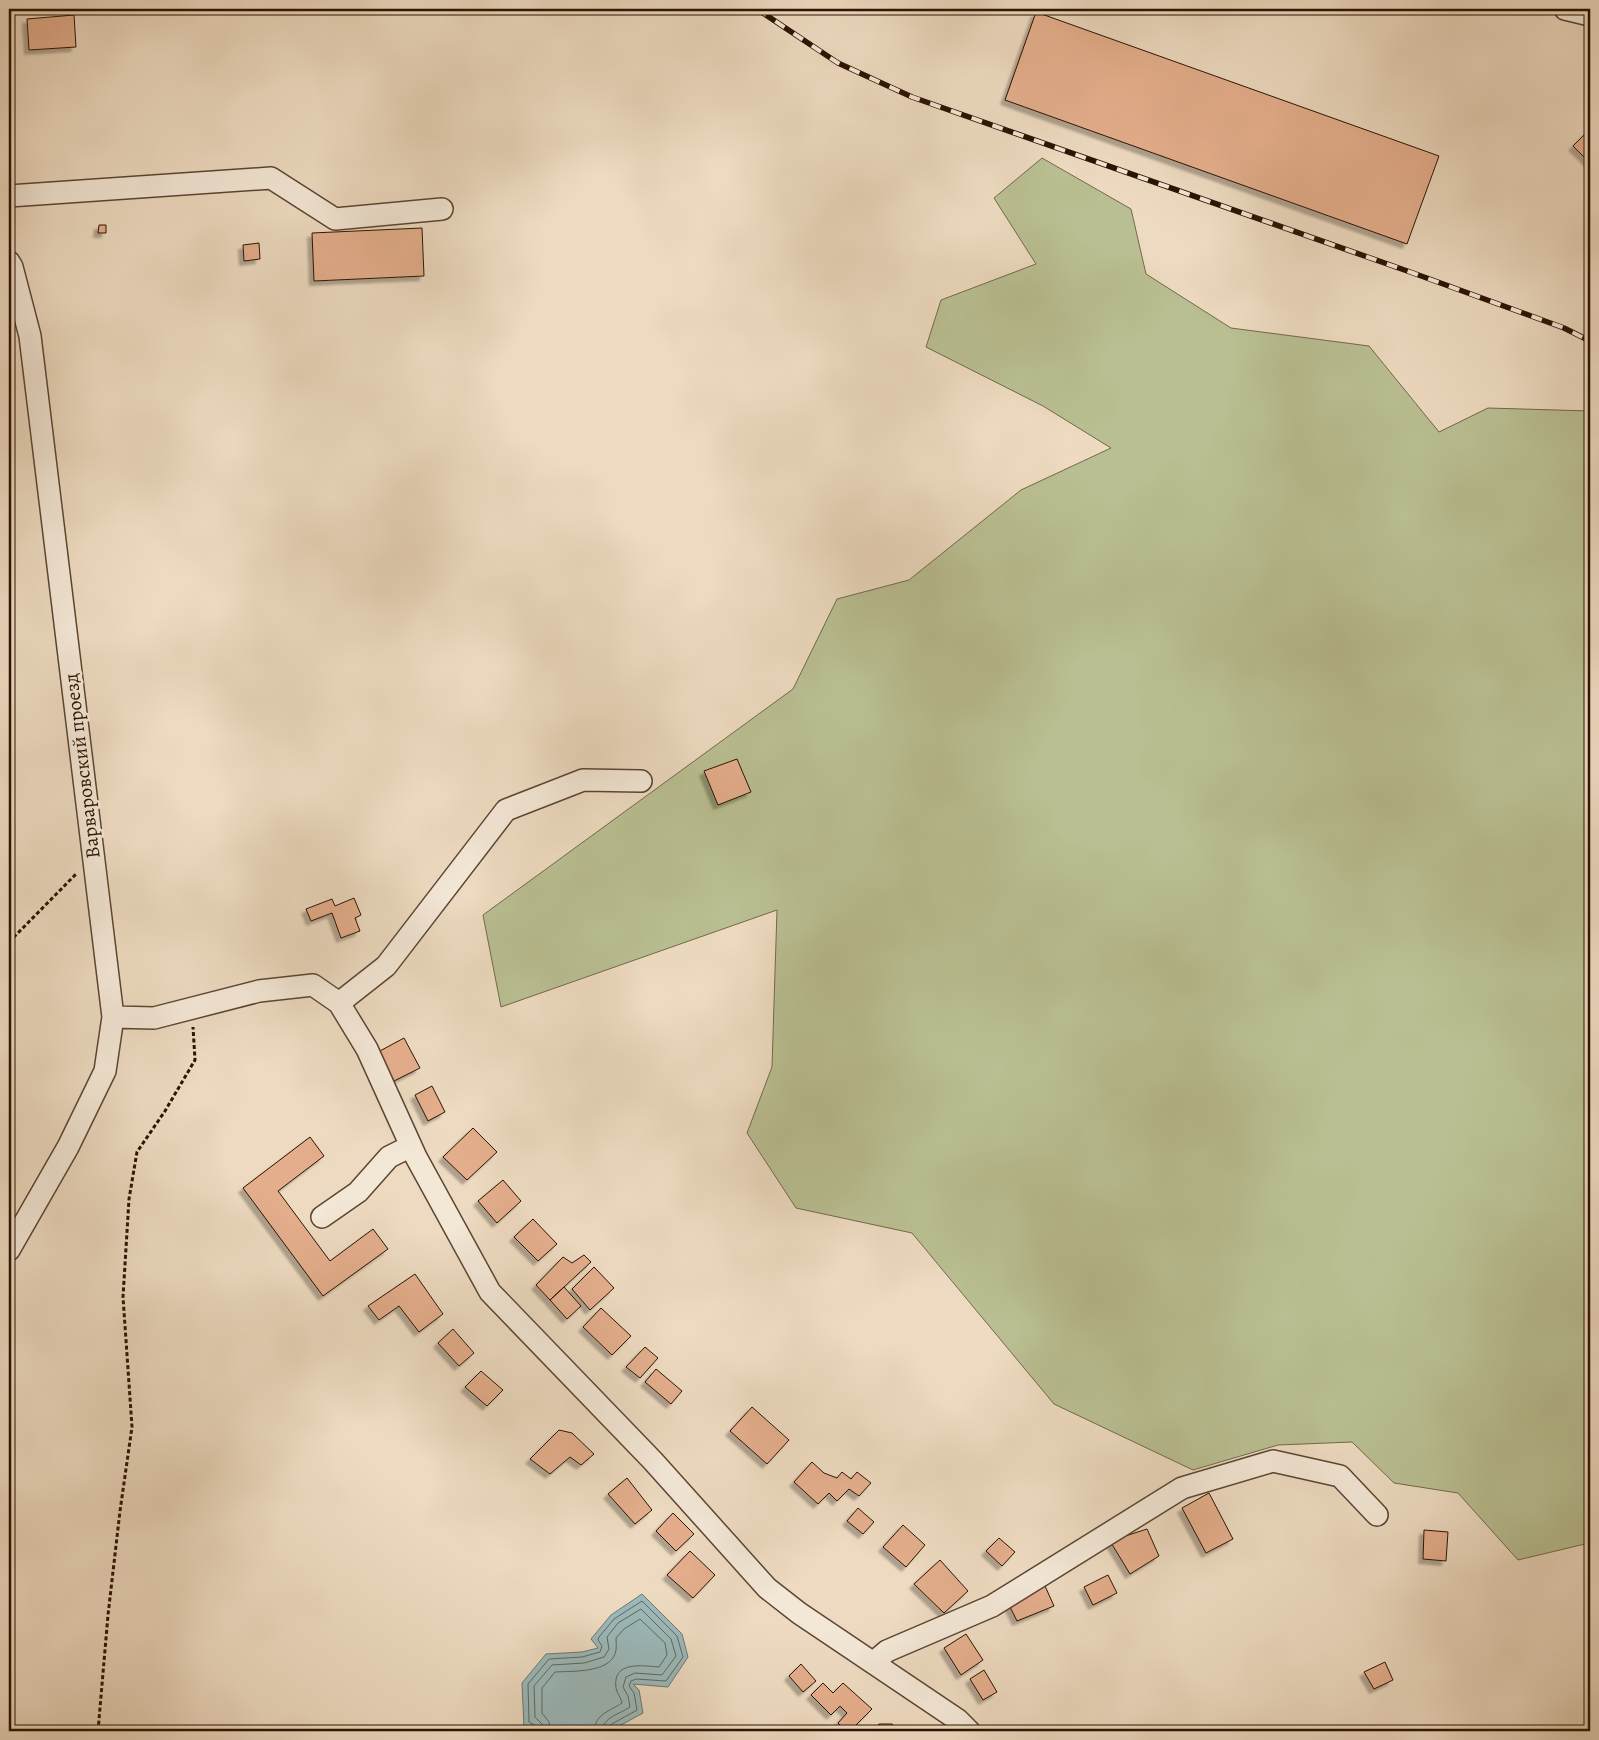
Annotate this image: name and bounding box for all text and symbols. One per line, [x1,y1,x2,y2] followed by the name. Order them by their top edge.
[57,672,107,860] street label: Варваровский проезд

